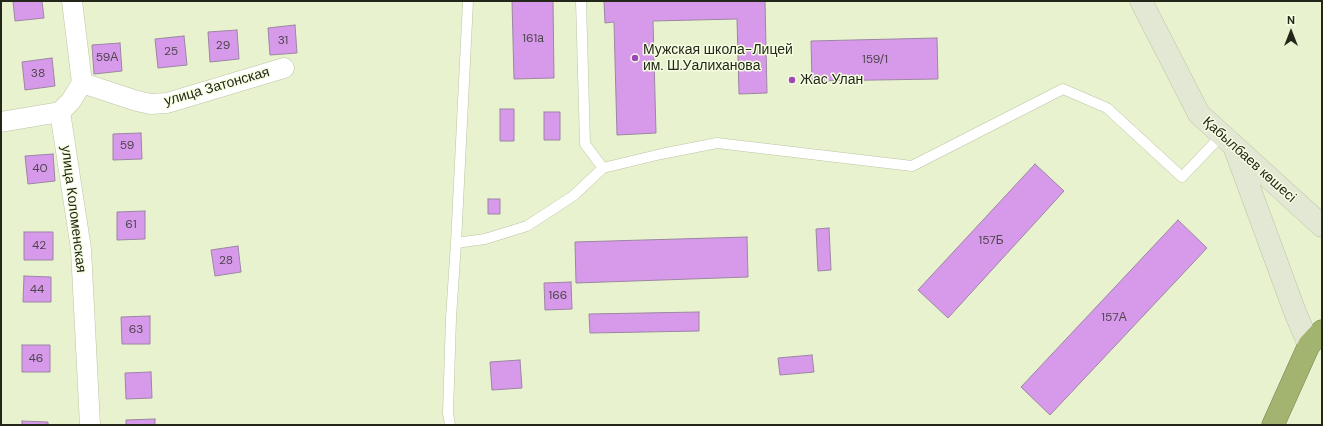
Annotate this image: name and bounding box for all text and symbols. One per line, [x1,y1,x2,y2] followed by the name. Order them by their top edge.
[1271,12,1311,52] north arrow
[1287,13,1295,27] text: N
[522,32,544,46] house number: 161а
[278,34,288,48] house number: 31
[216,39,230,53] house number: 29
[643,42,793,74] place label: Мужская школа-Лицей им. Ш.Уалиханова
[164,45,178,59] house number: 25
[96,51,118,65] house number: 59А
[630,53,640,63] marker: Мужская школа-Лицей им. Ш.Уалиханова
[862,53,888,67] house number: 159/1
[162,64,272,110] street label: улица Затонская
[31,67,45,81] house number: 38
[800,72,863,88] place label: Жас Улан
[787,75,797,85] marker: Жас Улан
[1199,114,1299,206] street label: Қабылбаев көшесі
[120,139,134,153] house number: 59
[57,145,89,273] street label: улица Коломенская
[32,162,48,176] house number: 40
[125,218,137,232] house number: 61
[978,234,1004,248] house number: 157Б
[32,239,46,253] house number: 42
[219,254,233,268] house number: 28
[30,283,44,297] house number: 44
[549,289,567,303] house number: 166
[1101,311,1127,325] house number: 157А
[129,323,143,337] house number: 63
[29,352,43,366] house number: 46

